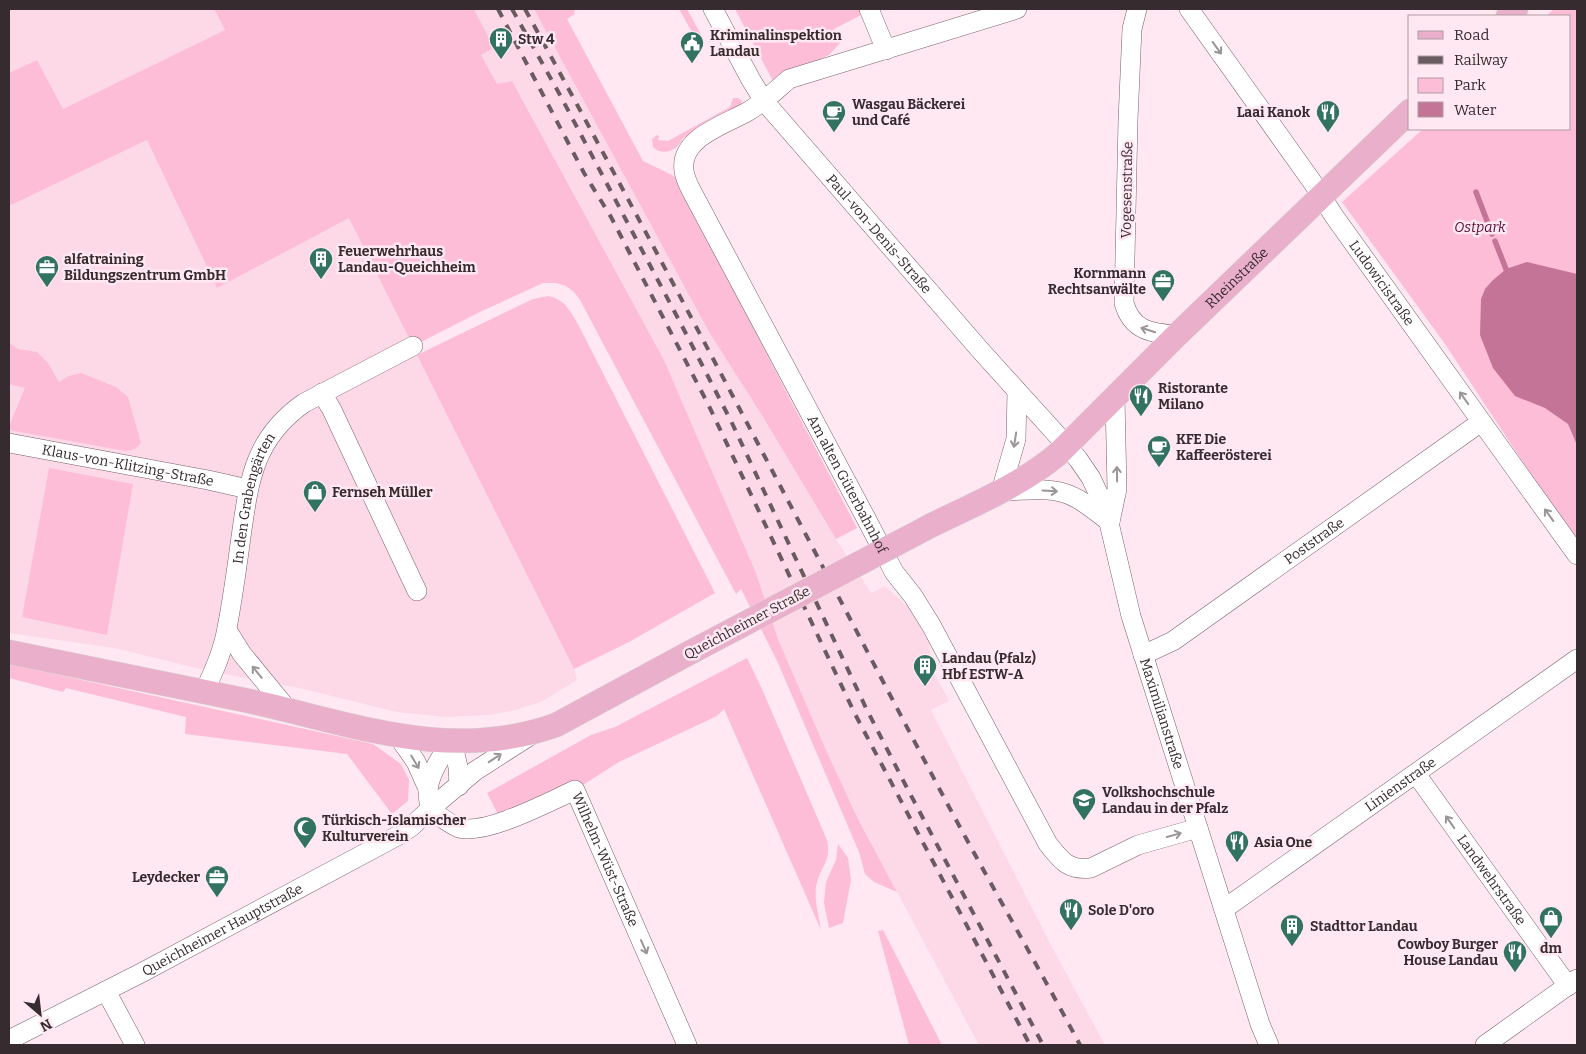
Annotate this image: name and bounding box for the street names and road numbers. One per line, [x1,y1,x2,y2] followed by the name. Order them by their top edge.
[1118,141,1136,239] street label: Vogesenstraße
[823,171,936,297] street label: Paul-von-Denis-Straße
[1346,237,1418,329] street label: Ludowicistraße
[1202,244,1272,312] street label: Rheinstraße
[804,412,892,557] street label: Am alten Güterbahnhof
[229,429,279,565] street label: In den Grabengärten
[41,441,215,490] street label: Klaus-von-Klitzing-Straße
[1281,514,1347,568] street label: Poststraße
[681,583,813,663] street label: Queichheimer Straße
[1136,656,1187,771] street label: Maximilianstraße
[1361,753,1439,815] street label: Linienstraße
[568,789,642,929] street label: Wilhelm-Wüst-Straße
[1454,831,1530,928] street label: Landwehrstraße
[139,880,305,980] street label: Queichheimer Hauptstraße

